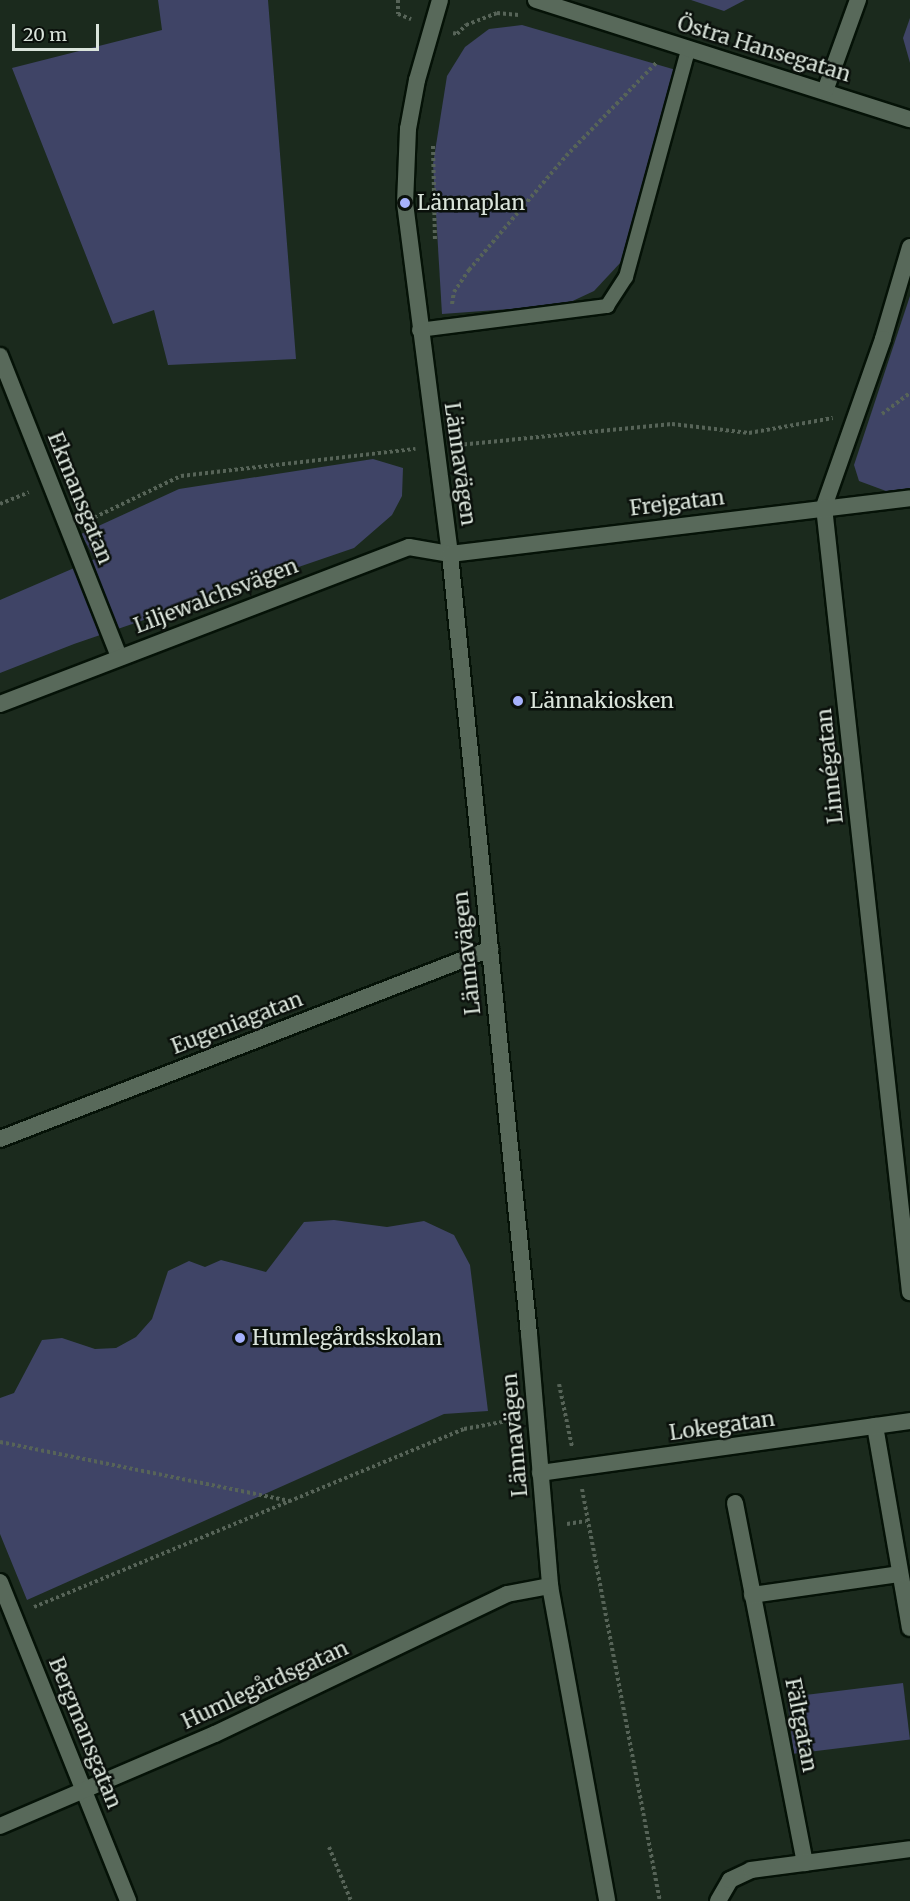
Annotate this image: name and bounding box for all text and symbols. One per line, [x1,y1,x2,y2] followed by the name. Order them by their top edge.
[674,11,854,87] street label: Östra Hansegatan
[15,12,102,50] scale bar
[23,23,67,46] text: 20 m
[417,190,525,216] place label: Lännaplan
[398,196,412,210] marker: Lännaplan
[439,401,481,527] street label: Lännavägen
[42,428,118,568] street label: Ekmansgatan
[628,485,726,521] street label: Frejgatan
[130,553,302,639] street label: Liljewalchsvägen
[530,688,674,714] place label: Lännakiosken
[511,694,525,708] marker: Lännakiosken
[811,707,849,825] street label: Linnégatan
[448,890,486,1016] street label: Lännavägen
[168,986,306,1060] street label: Eugeniagatan
[252,1325,442,1351] place label: Humlegårdsskolan
[233,1331,247,1345] marker: Humlegårdsskolan
[497,1372,533,1498] street label: Lännavägen
[668,1406,776,1446] street label: Lokegatan
[178,1635,352,1735] street label: Humlegårdsgatan
[43,1654,127,1812] street label: Bergmansgatan
[780,1676,822,1774] street label: Fältgatan

